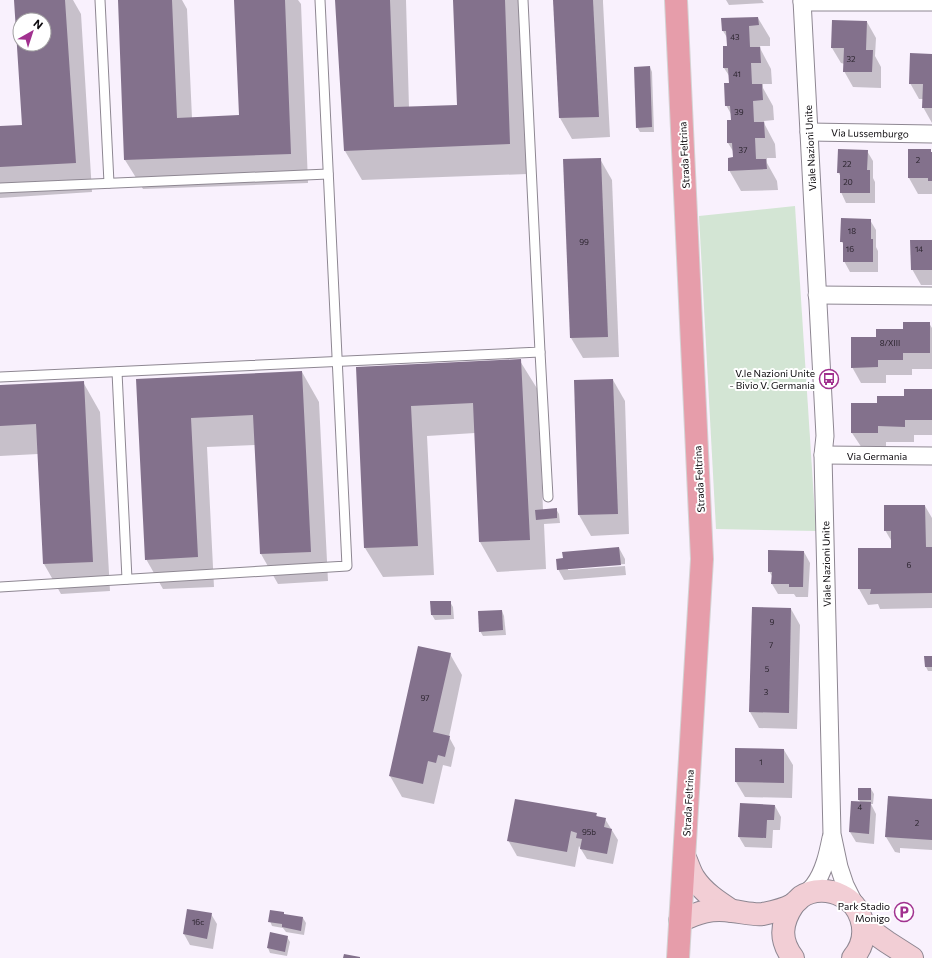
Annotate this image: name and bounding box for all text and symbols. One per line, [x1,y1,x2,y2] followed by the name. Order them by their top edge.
[12,12,52,52] north arrow
[31,16,46,31] text: N
[730,32,740,42] house number: 43
[847,54,856,64] house number: 32
[733,69,741,79] house number: 41
[802,105,818,191] street label: Viale Nazioni Unite
[734,107,744,117] house number: 39
[676,121,692,189] street label: Strada Feltrina
[831,126,909,140] street label: Via Lussemburgo
[739,145,747,155] house number: 37
[916,155,921,165] house number: 2
[843,159,852,169] house number: 22
[843,177,853,187] house number: 20
[848,226,856,236] house number: 18
[579,237,589,247] house number: 99
[846,244,854,254] house number: 16
[915,244,923,254] house number: 14
[880,338,900,348] house number: 8/XIII
[730,367,815,391] place label: V.le Nazioni Unite - Bivio V. Germania
[818,368,840,390] bus stop icon: V.le Nazioni Unite - Bivio V. Germania
[691,445,707,513] street label: Strada Feltrina
[847,450,907,462] street label: Via Germania
[819,521,833,607] street label: Viale Nazioni Unite
[907,560,912,570] house number: 6
[770,617,775,627] house number: 9
[769,640,773,650] house number: 7
[765,664,770,674] house number: 5
[764,687,769,697] house number: 3
[420,693,430,703] house number: 97
[759,757,763,767] house number: 1
[680,769,696,837] street label: Strada Feltrina
[858,802,863,812] house number: 4
[915,818,920,828] house number: 2
[582,827,596,837] house number: 95b
[838,900,890,924] place label: Park Stadio Monigo
[893,901,915,923] parking icon: Park Stadio Monigo
[192,917,204,927] house number: 16c

